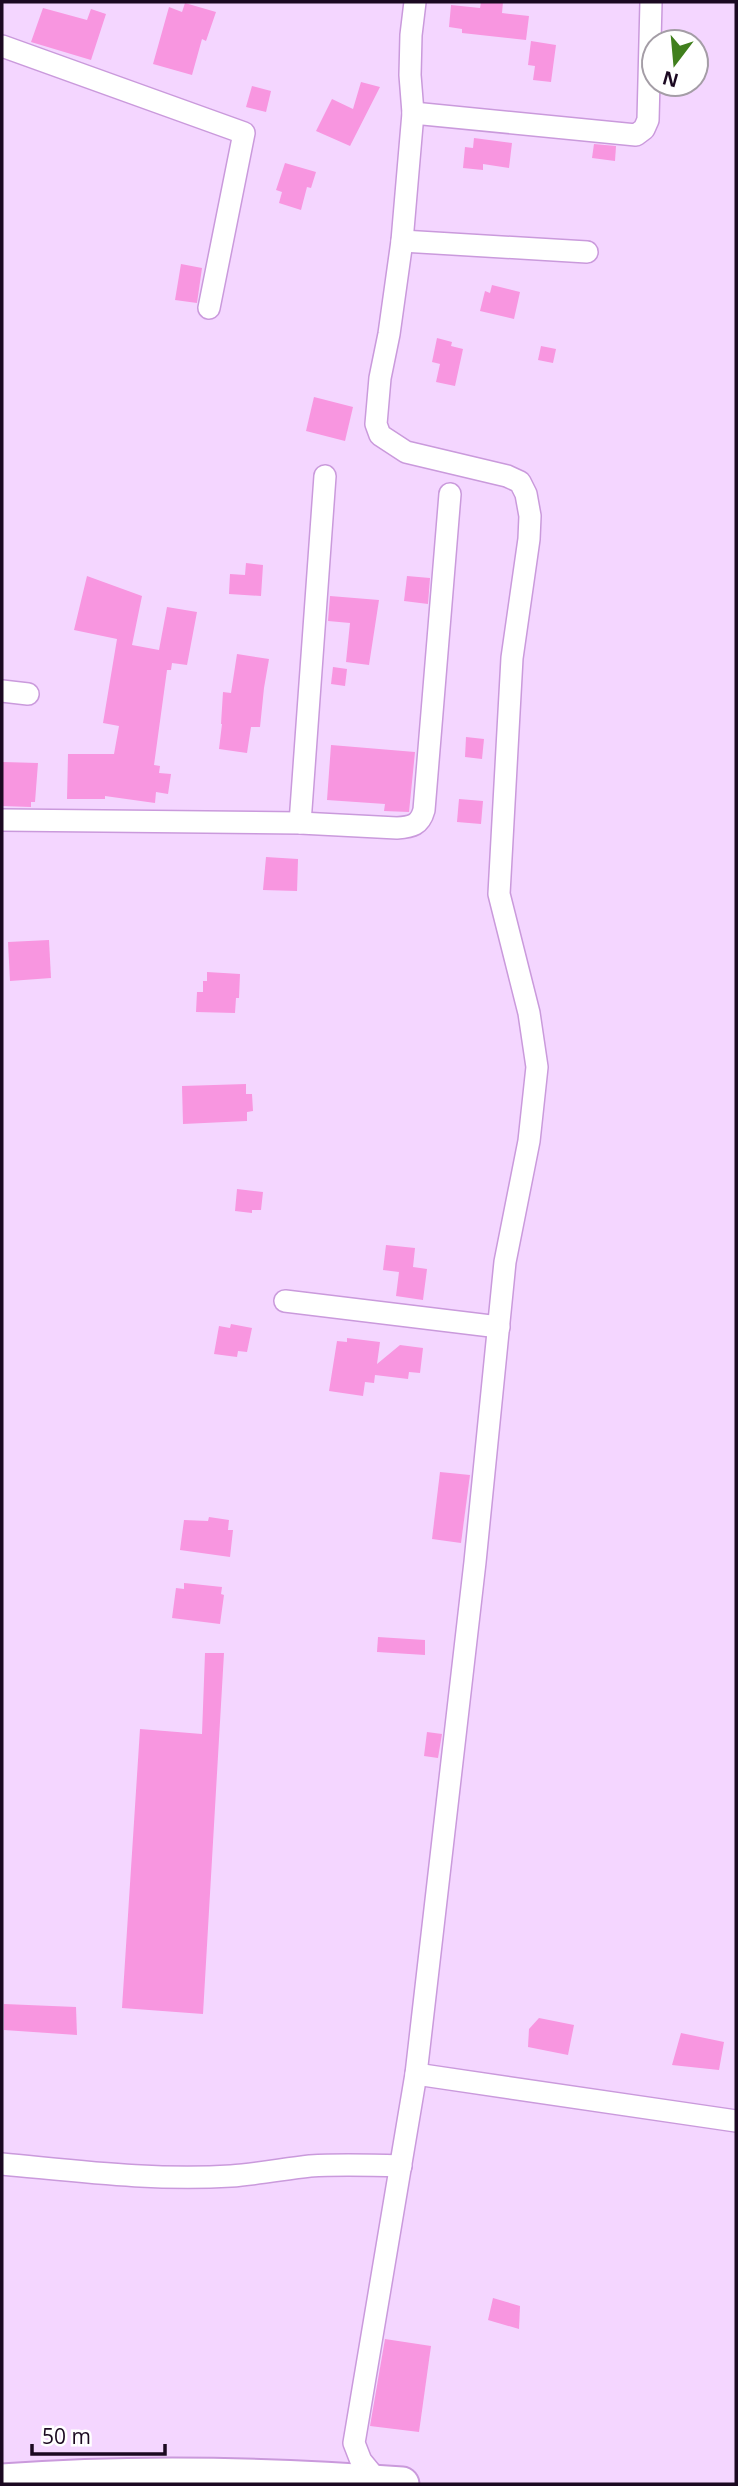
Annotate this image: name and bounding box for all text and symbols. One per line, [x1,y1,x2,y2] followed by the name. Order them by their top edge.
[640,28,710,98] north arrow
[659,65,681,94] text: N
[32,2412,164,2456] scale bar
[42,2422,91,2450] text: 50 m

